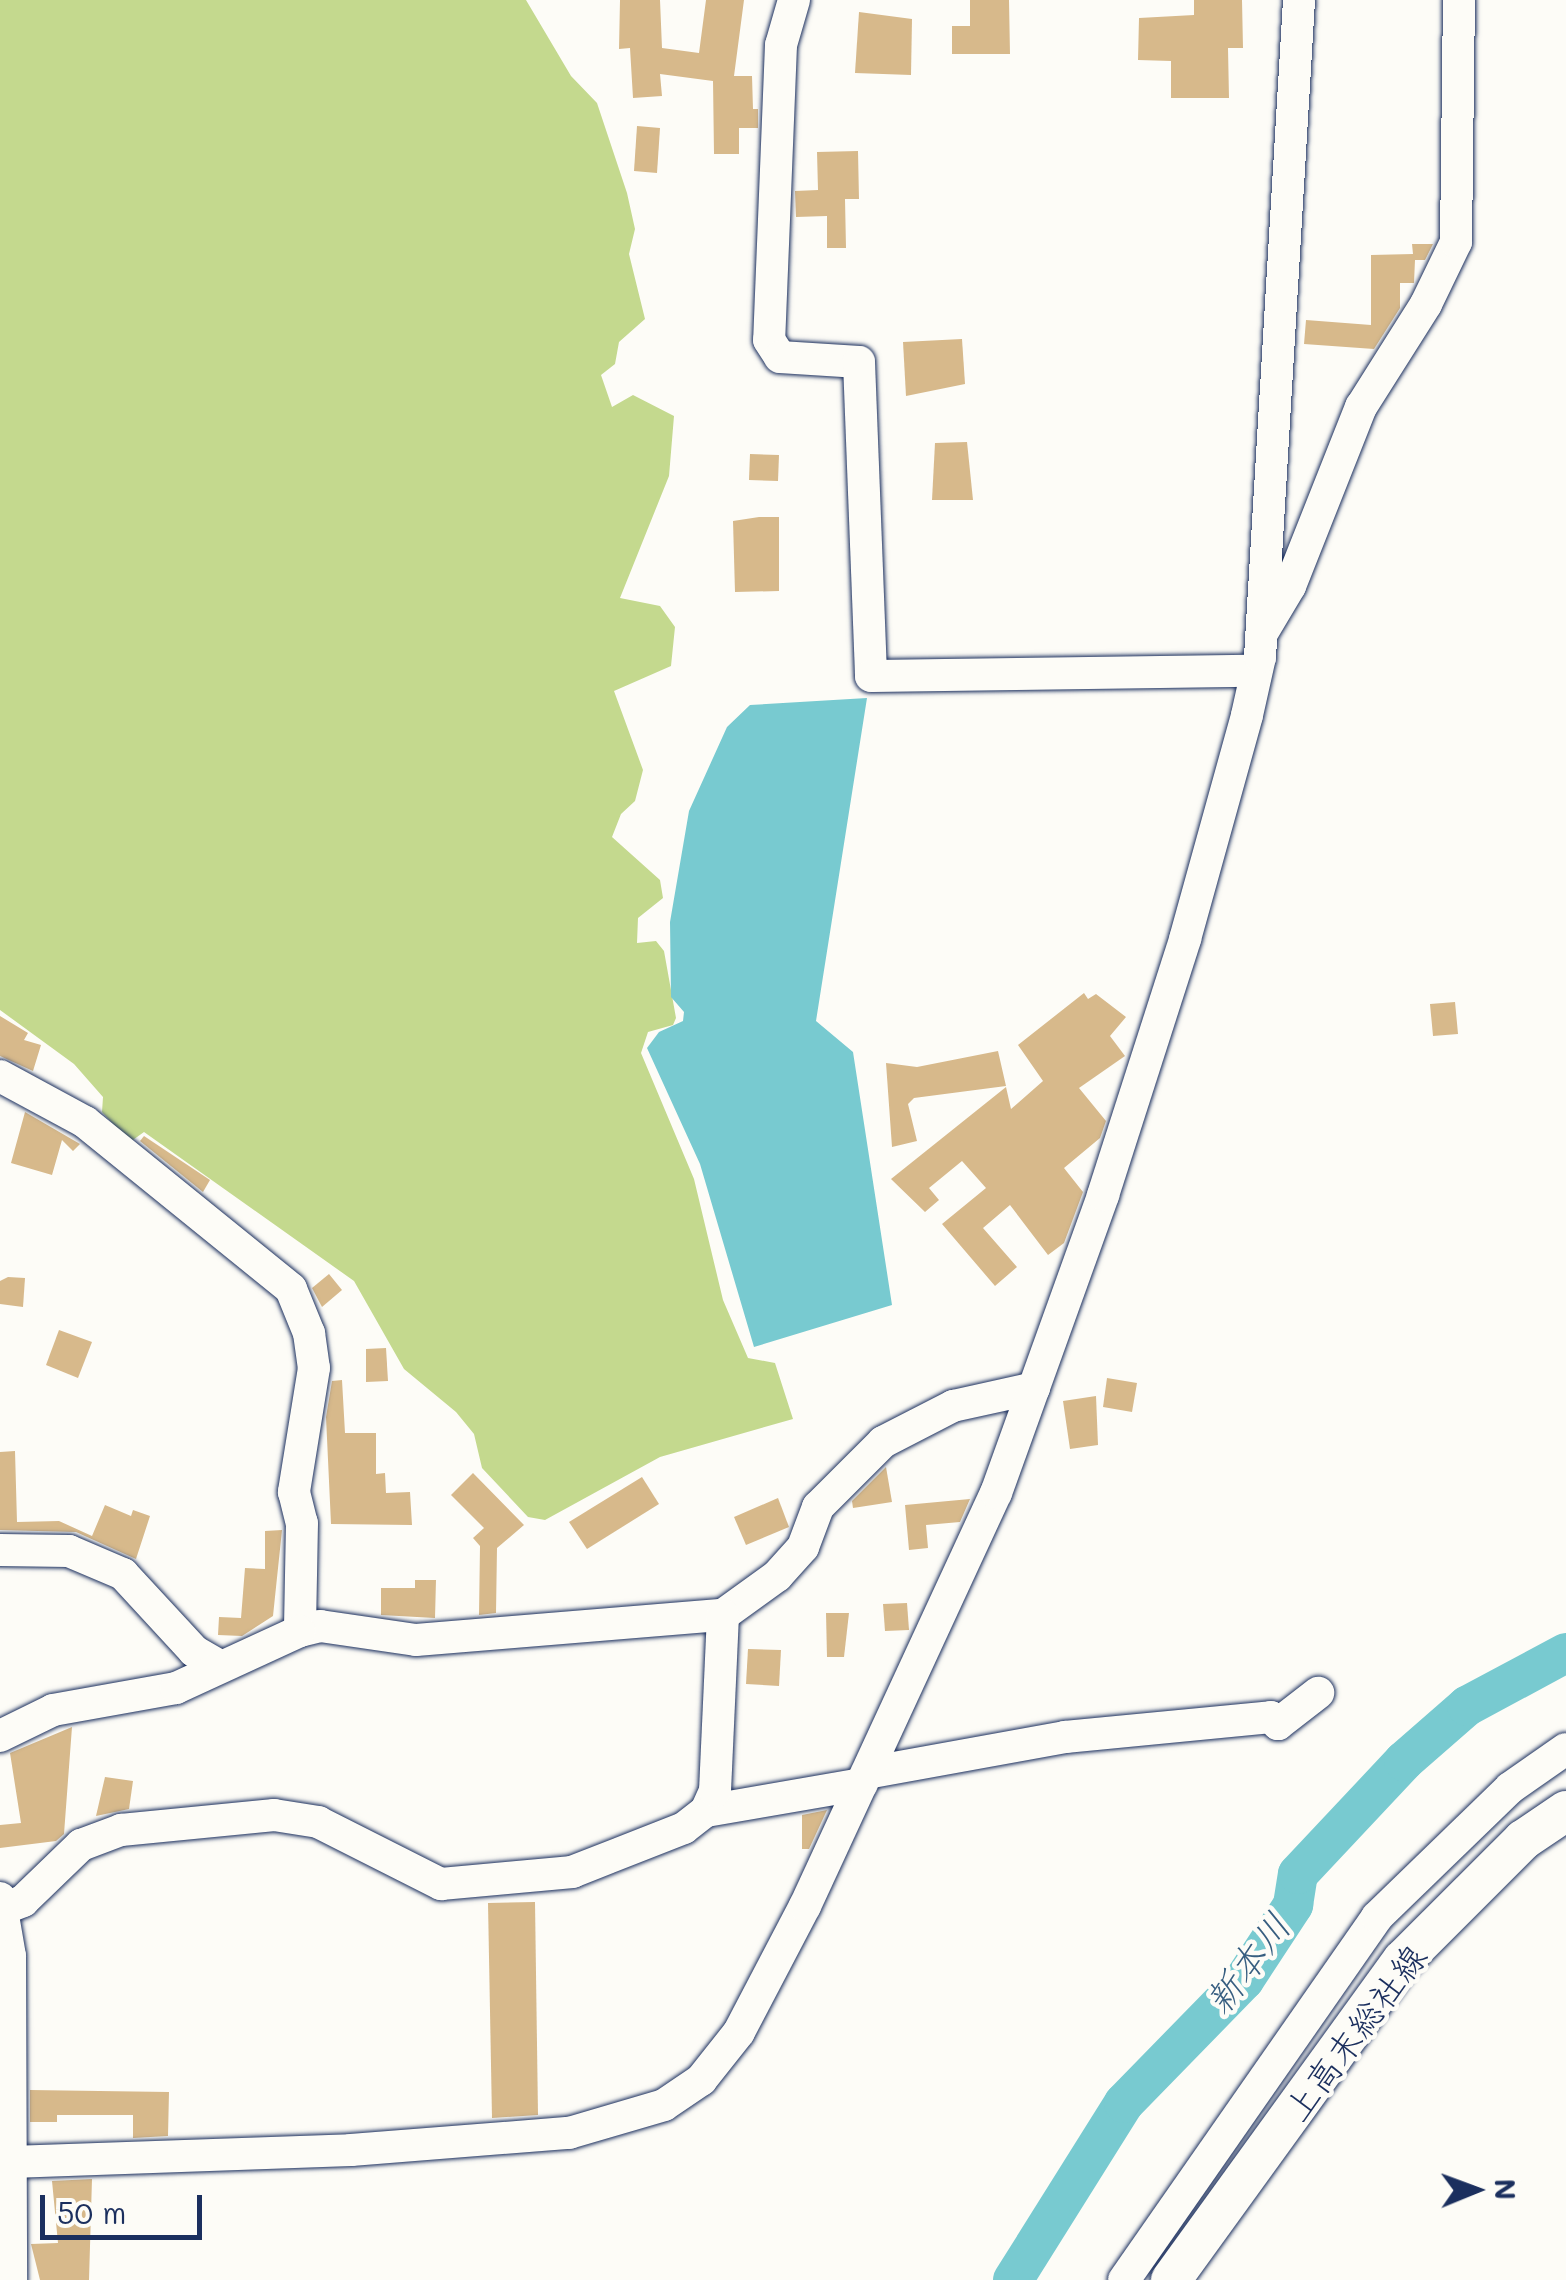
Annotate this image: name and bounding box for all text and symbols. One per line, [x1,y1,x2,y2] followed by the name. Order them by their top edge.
[1194,1904,1300,2022] water label: 新本川
[1274,1936,1434,2128] street label: 上高末総社線
[1426,2140,1526,2240] north arrow
[45,2175,208,2237] scale bar
[1488,2179,1524,2200] text: N
[57,2192,127,2232] text: 50 m

